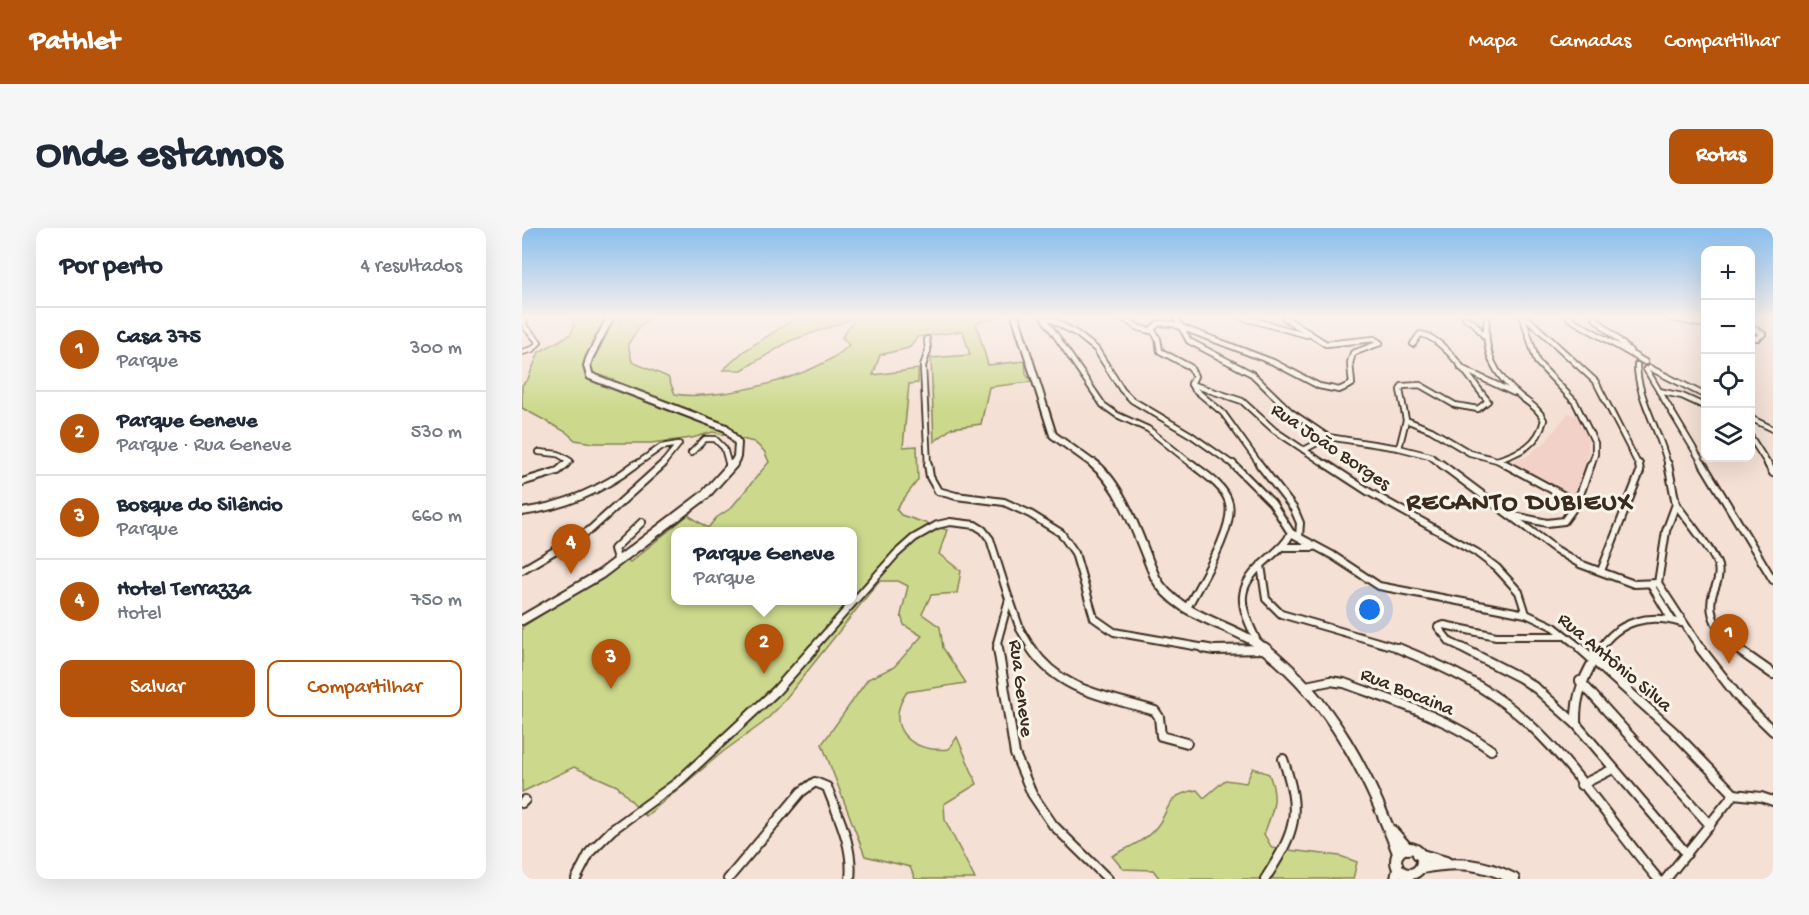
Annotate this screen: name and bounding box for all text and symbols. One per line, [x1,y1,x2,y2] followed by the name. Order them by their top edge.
[30,26,120,59] text: Pathlet
[1469,30,1517,55] text: Mapa
[1550,30,1631,55] text: Camadas
[1664,30,1779,55] text: Compartilhar
[1669,129,1773,184] button: Rotas
[36,132,282,181] text: Onde estamos
[1701,246,1755,462] map controls
[1701,246,1755,300] button: +
[60,252,163,283] text: Por perto
[361,256,462,279] text: 4 resultados
[1701,300,1755,354] button: −
[117,325,201,351] text: Casa 375
[75,338,84,361] text: 1
[410,338,462,361] text: 300 m
[117,351,178,374] text: Parque
[1701,354,1755,408] button: locate
[1266,399,1395,497] street label: Rua João Borges
[1701,408,1755,462] button: layers
[117,409,257,435] text: Parque Geneve
[75,422,84,445] text: 2
[411,422,462,445] text: 530 m
[117,435,291,458] text: Parque · Rua Geneve
[1405,489,1634,520] district label: RECANTO DUBIEUX
[117,493,283,519] text: Bosque do Silêncio
[74,506,85,529] text: 3
[411,506,462,529] text: 660 m
[117,519,178,542] text: Parque
[551,524,590,574] pin: 4
[671,527,857,605] popup
[694,542,834,568] text: Parque Geneve
[694,568,755,591] text: Parque
[117,577,251,603] text: Hotel Terrazza
[75,590,84,613] text: 4
[411,590,462,613] text: 750 m
[1355,595,1384,624] your location
[117,603,162,626] text: Hotel
[1552,609,1676,719] street label: Rua Antônio Silva
[1710,614,1748,664] pin: 1
[744,624,784,674] pin: 2
[1002,639,1037,739] street label: Rua Geneve
[592,640,631,689] pin: 3
[60,660,255,717] button: Salvar
[267,660,462,717] button: Compartilhar
[1356,664,1458,723] street label: Rua Bocaina

